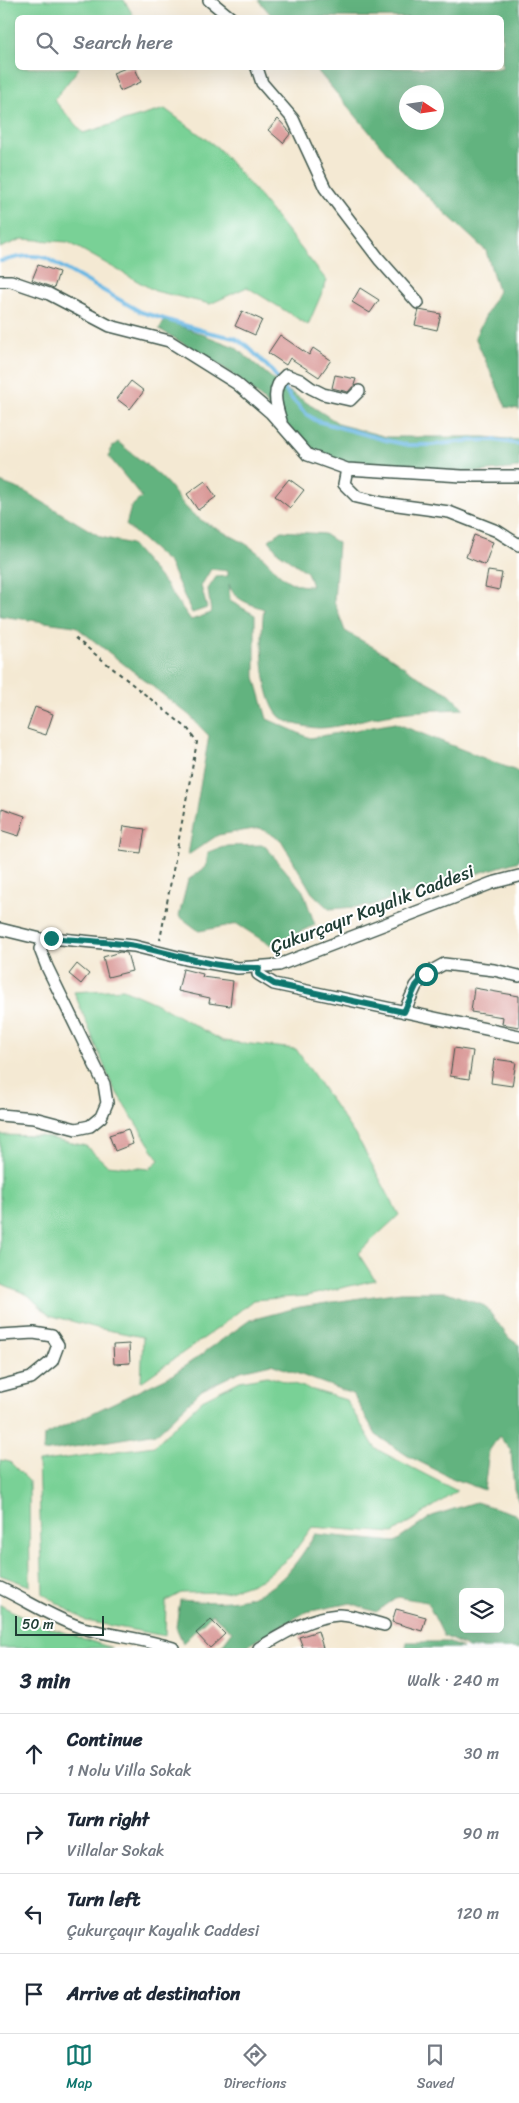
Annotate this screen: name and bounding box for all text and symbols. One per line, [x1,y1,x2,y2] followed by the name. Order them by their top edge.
[15,15,504,70] search box
[73,26,173,59] text: Search here
[33,29,61,57] icon: search
[399,85,444,130] north arrow
[265,855,480,963] street label: Çukurçayır Kayalık Caddesi
[40,927,63,950] route end
[415,963,438,986] route start
[459,1588,504,1633] map controls
[459,1588,504,1633] button: layers
[22,1612,54,1637] text: 50 m
[15,1613,104,1636] scale bar
[20,1662,70,1700] text: 3 min
[407,1666,499,1695] text: Walk · 240 m
[67,1723,143,1756] text: Continue
[464,1739,499,1768] text: 30 m
[20,1740,48,1768] icon: ahead
[67,1756,191,1785] text: 1 Nolu Villa Sokak
[67,1803,149,1836] text: Turn right
[463,1819,499,1848] text: 90 m
[20,1820,48,1848] icon: right
[67,1836,165,1865] text: Villalar Sokak
[67,1883,140,1916] text: Turn left
[456,1899,499,1928] text: 120 m
[20,1900,48,1928] icon: left
[67,1916,259,1945] text: Çukurçayır Kayalık Caddesi
[67,1977,240,2010] text: Arrive at destination
[20,1980,48,2008] icon: arrive
[65,2041,93,2096] tab: Map
[224,2041,286,2096] tab: Directions
[417,2041,454,2096] tab: Saved

